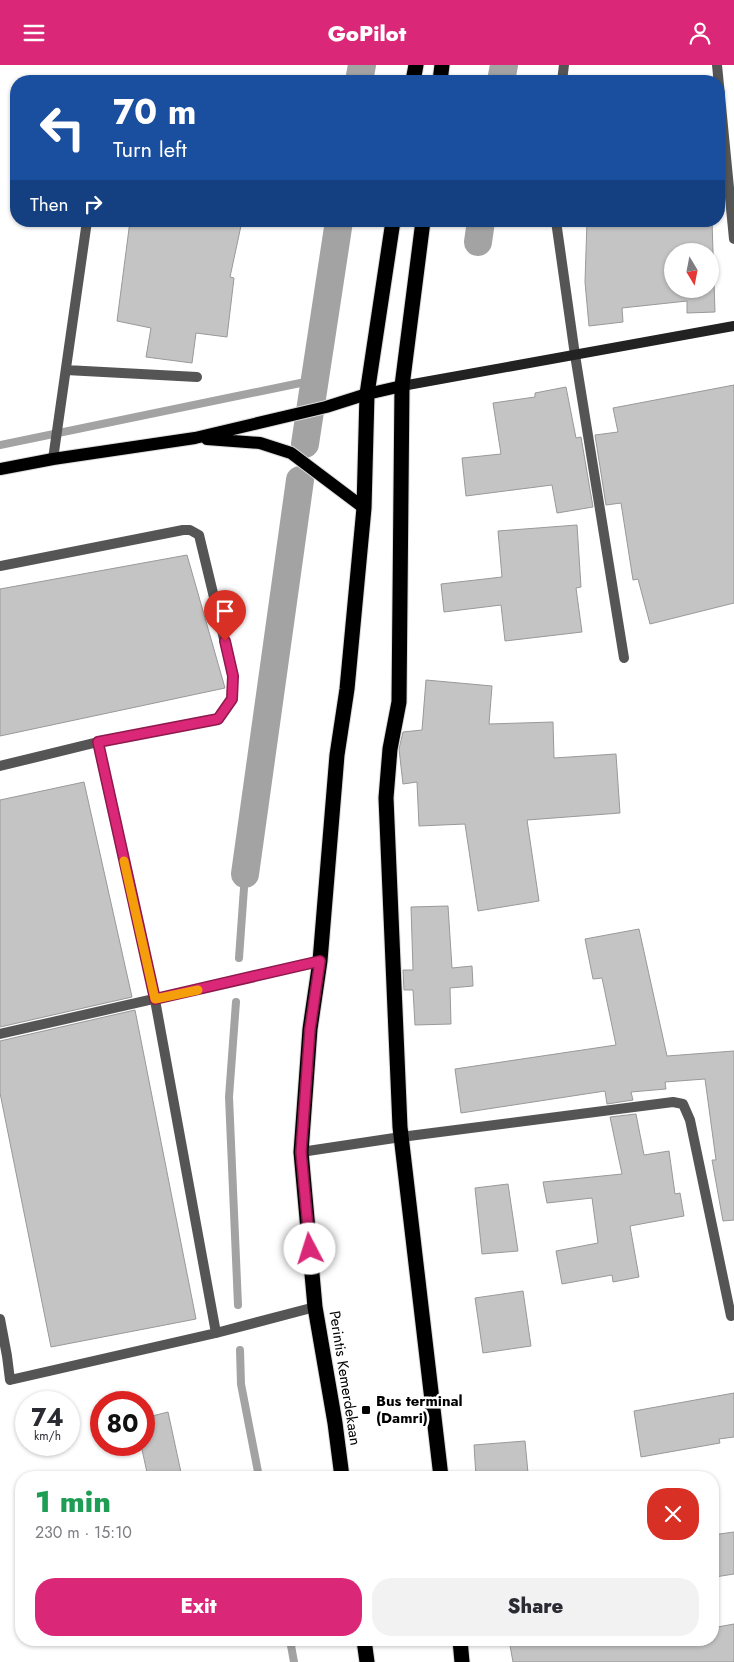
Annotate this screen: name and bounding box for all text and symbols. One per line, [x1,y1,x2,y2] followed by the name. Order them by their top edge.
[328,17,406,49] text: GoPilot
[20,19,48,47] icon: menu
[686,19,714,47] icon: person
[113,87,196,137] text: 70 m
[30,95,95,160] icon: left
[113,133,187,165] text: Turn left
[79,190,107,218] icon: right
[30,191,69,218] text: Then
[664,243,719,297] north arrow
[664,243,719,298] map controls
[204,590,246,641] pin
[211,597,239,625] icon: arrive
[283,1222,335,1274] position arrow
[324,1309,366,1447] street label: Perintis Kemerdekaan
[376,1390,463,1429] place label: Bus terminal (Damri)
[90,1391,155,1456] speed limit sign: 80
[31,1399,64,1435] text: 74
[360,1404,372,1416] marker: Bus terminal (Damri)
[34,1427,61,1445] text: km/h
[35,1480,111,1523] text: 1 min
[647,1488,699,1540] button: close
[35,1521,132,1544] text: 230 m · 15:10
[35,1578,362,1636] button: Exit
[372,1578,699,1636] button: Share

